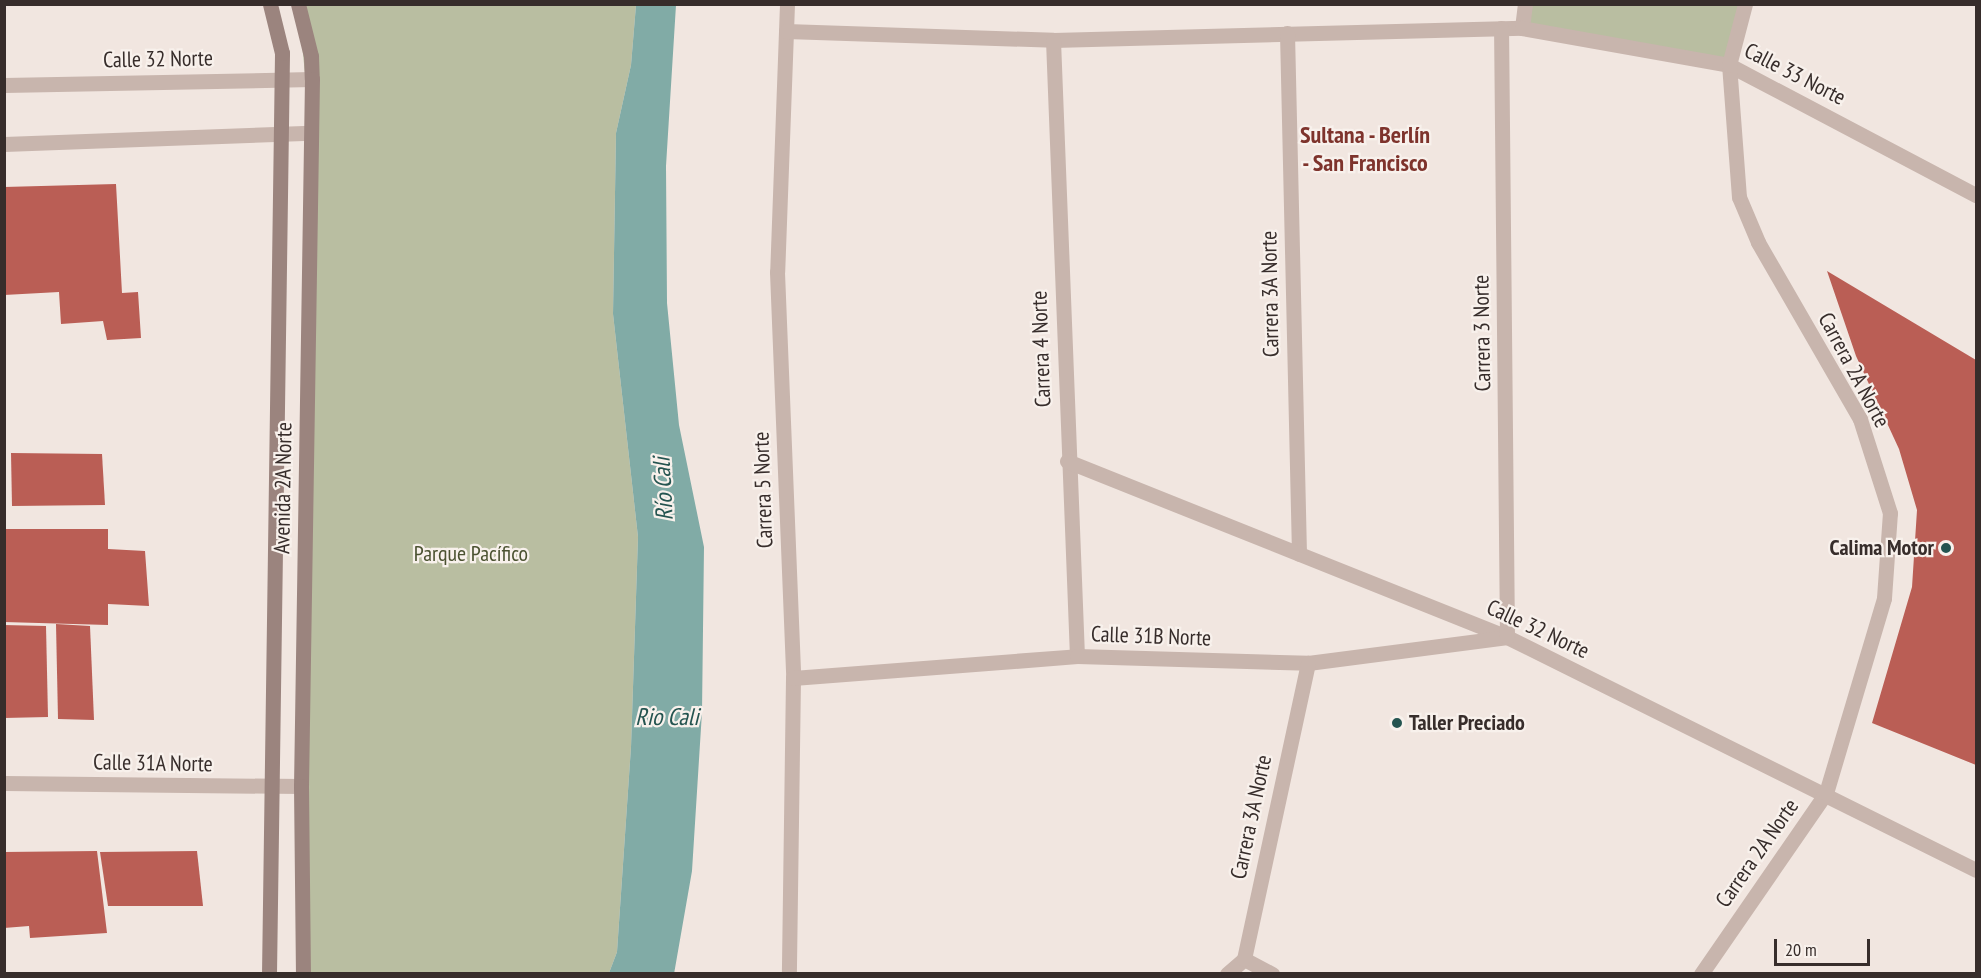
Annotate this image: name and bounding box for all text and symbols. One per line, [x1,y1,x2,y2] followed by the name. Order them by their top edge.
[1740,37,1850,111] street label: Calle 33 Norte
[103,45,213,73] street label: Calle 32 Norte
[1299,121,1431,177] district label: Sultana - Berlín - San Francisco
[1256,230,1284,358] street label: Carrera 3A Norte
[1468,274,1496,392] street label: Carrera 3 Norte
[1026,290,1056,408] street label: Carrera 4 Norte
[1813,308,1895,432] street label: Carrera 2A Norte
[269,421,297,555] street label: Avenida 2A Norte
[748,431,778,549] street label: Carrera 5 Norte
[647,457,679,521] water label: Río Cali
[1830,535,1934,561] place label: Calima Motor
[414,541,528,567] park label: Parque Pacífico
[1939,541,1953,555] marker: Calima Motor
[1483,594,1593,664] street label: Calle 32 Norte
[1090,621,1212,651] street label: Calle 31B Norte
[635,703,699,731] water label: Rio Cali
[1409,710,1525,736] place label: Taller Preciado
[1390,716,1404,730] marker: Taller Preciado
[93,749,213,777] street label: Calle 31A Norte
[1225,752,1277,882] street label: Carrera 3A Norte
[1710,793,1804,913] street label: Carrera 2A Norte
[1777,927,1873,965] scale bar
[1785,938,1817,961] text: 20 m

